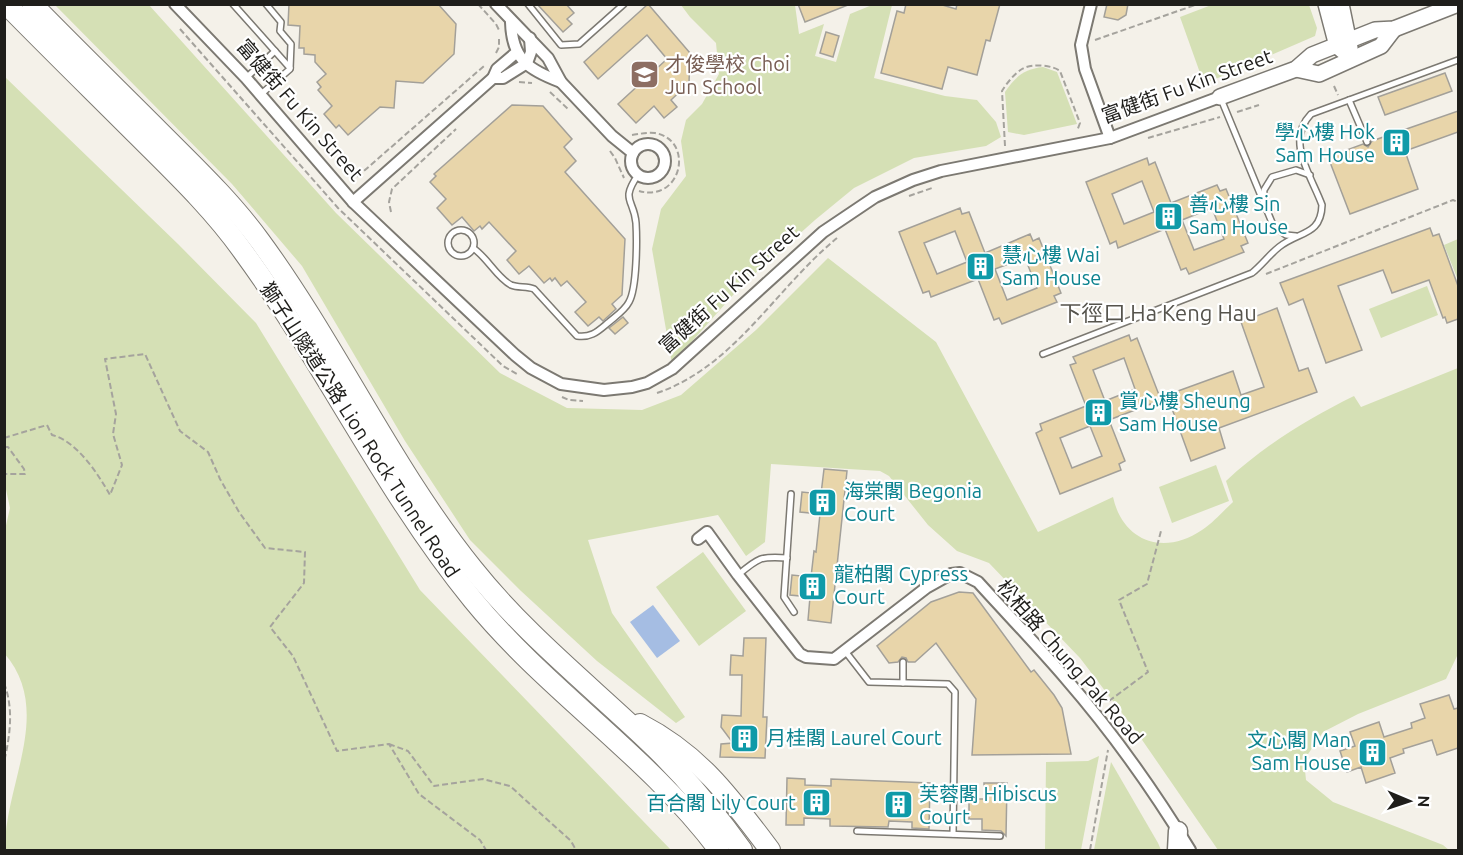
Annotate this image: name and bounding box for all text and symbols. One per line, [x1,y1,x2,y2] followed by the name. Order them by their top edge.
[233,34,368,185] street label: 富健街 Fu Kin Street
[1098,44,1275,127] street label: 富健街 Fu Kin Street
[665,52,790,98] place label: 才俊學校 Choi Jun School
[628,59,660,91] school or university icon: 才俊學校 Choi Jun School
[1275,120,1375,166] place label: 學心樓 Hok Sam House
[1380,127,1412,159] building icon: 學心樓 Hok Sam House
[1189,192,1288,238] place label: 善心樓 Sin Sam House
[1152,200,1184,232] building icon: 善心樓 Sin Sam House
[654,220,803,357] street label: 富健街 Fu Kin Street
[1002,243,1101,289] place label: 慧心樓 Wai Sam House
[965,250,997,282] building icon: 慧心樓 Wai Sam House
[256,278,465,582] street label: 獅子山隧道公路 Lion Rock Tunnel Road
[1059,300,1257,325] district label: 下徑口 Ha Keng Hau
[1119,389,1251,435] place label: 賞心樓 Sheung Sam House
[1082,397,1114,429] building icon: 賞心樓 Sheung Sam House
[844,479,982,525] place label: 海棠閣 Begonia Court
[807,487,839,519] building icon: 海棠閣 Begonia Court
[834,562,968,608] place label: 龍柏閣 Cypress Court
[797,570,829,602] building icon: 龍柏閣 Cypress Court
[993,575,1148,748] street label: 松柏路 Chung Pak Road
[729,722,761,754] building icon: 月桂閣 Laurel Court
[766,726,942,749] place label: 月桂閣 Laurel Court
[1247,728,1351,774] place label: 文心閣 Man Sam House
[1356,736,1388,768] building icon: 文心閣 Man Sam House
[1379,771,1439,831] north arrow
[919,782,1057,828] place label: 芙蓉閣 Hibiscus Court
[801,787,833,819] building icon: 百合閣 Lily Court
[882,789,914,821] building icon: 芙蓉閣 Hibiscus Court
[646,791,796,814] place label: 百合閣 Lily Court
[1415,795,1433,808] text: N

